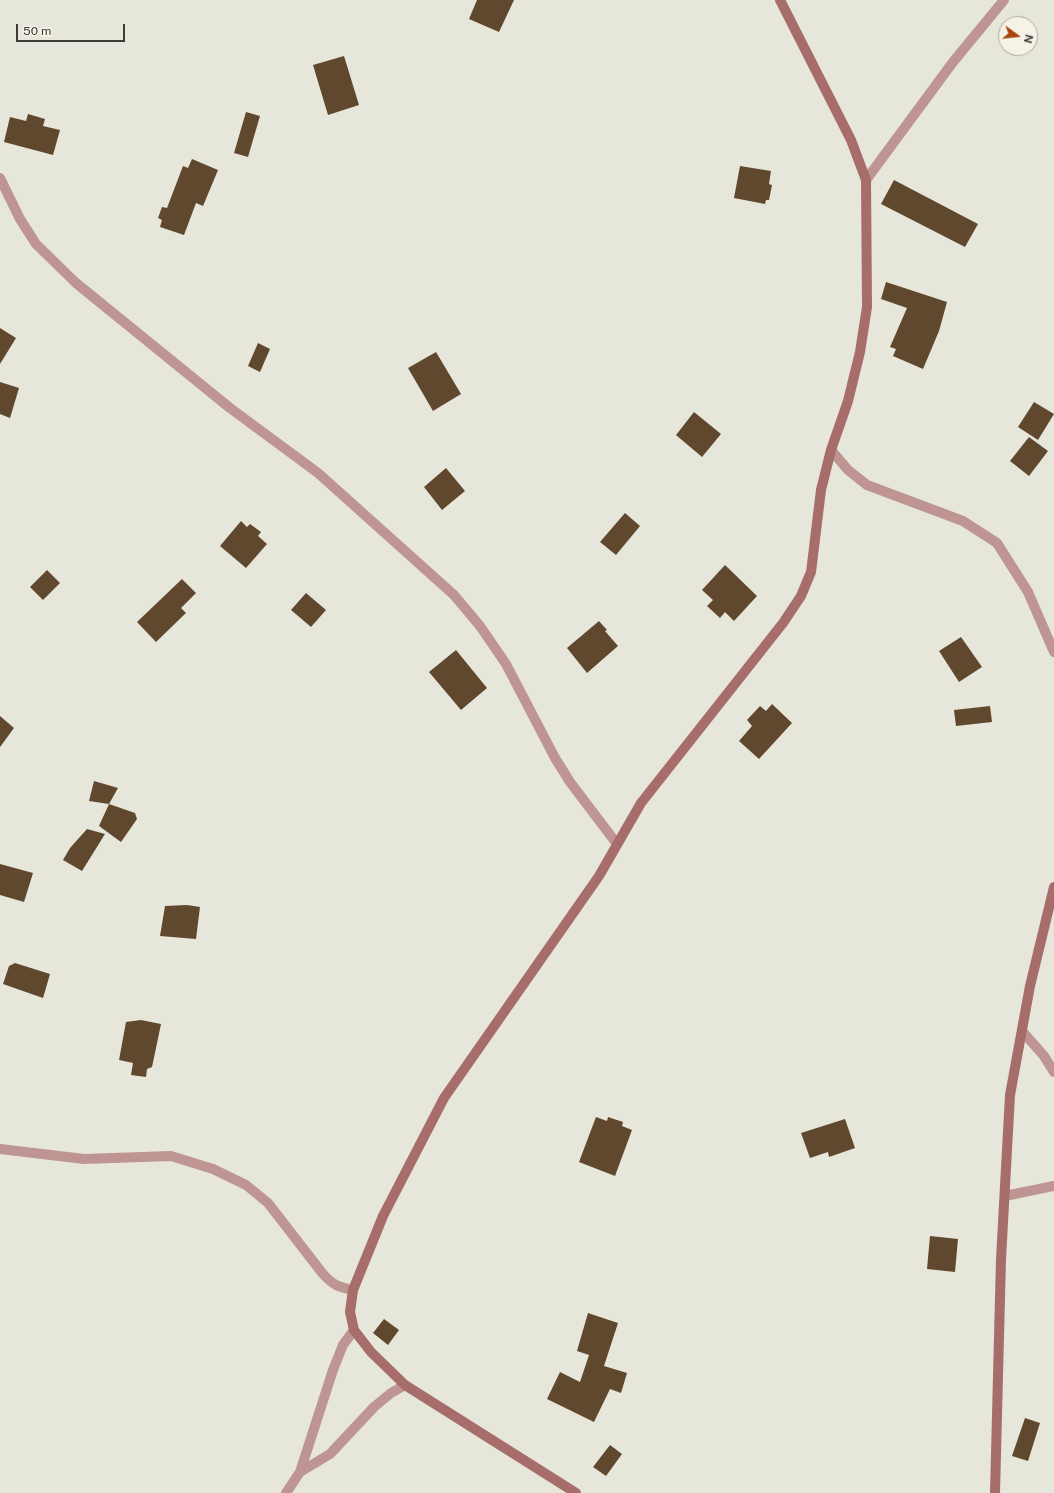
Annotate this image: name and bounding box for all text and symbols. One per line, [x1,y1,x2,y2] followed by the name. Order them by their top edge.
[18,16,127,42] scale bar
[998,16,1038,56] north arrow
[23,24,51,38] text: 50 m
[1022,33,1036,45] text: N

